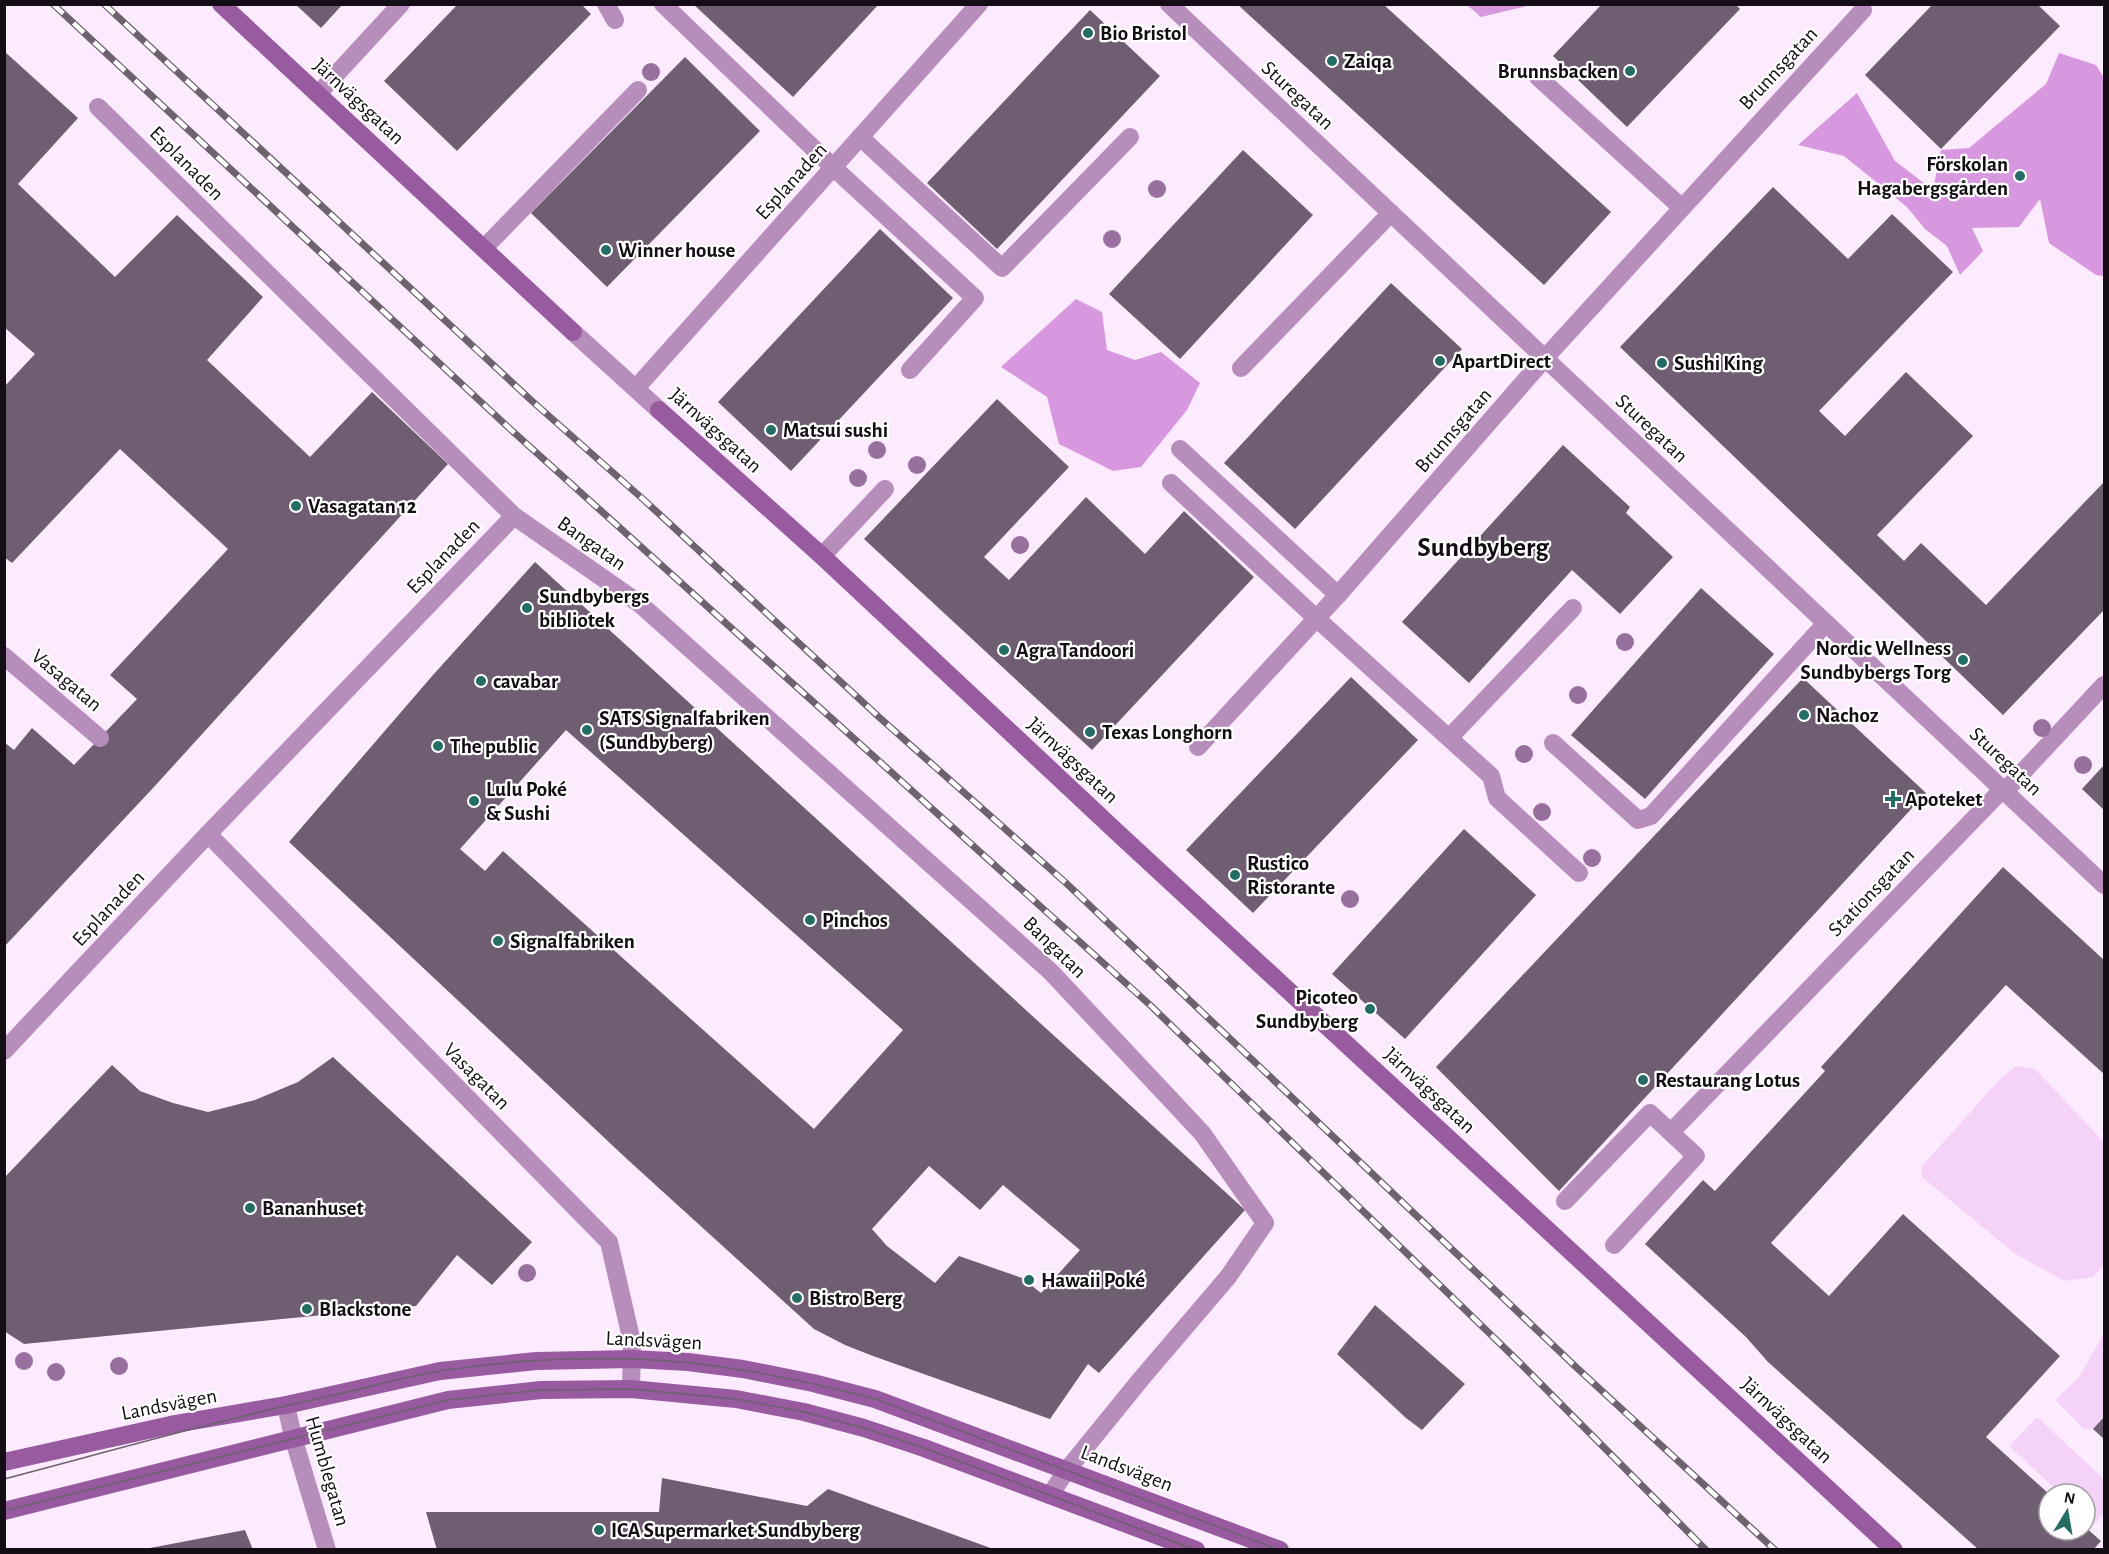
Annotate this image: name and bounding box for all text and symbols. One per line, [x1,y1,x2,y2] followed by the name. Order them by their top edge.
[1100,23,1187,44] place label: Bio Bristol
[1735,23,1822,114] street label: Brunnsgatan
[1081,26,1095,40] marker: Bio Bristol
[1344,51,1392,72] place label: Zaiqa
[309,54,408,149] street label: Järnvägsgatan
[1325,54,1339,68] marker: Zaiqa
[1258,57,1338,134] street label: Sturegatan
[1497,61,1618,82] place label: Brunnsbacken
[1623,64,1637,78] marker: Brunnsbacken
[146,122,228,204] street label: Esplanaden
[752,139,831,224] street label: Esplanaden
[1857,154,2008,199] place label: Förskolan Hagabergsgården
[2013,169,2027,183] marker: Förskolan Hagabergsgården
[618,240,736,261] place label: Winner house
[599,243,613,257] marker: Winner house
[1452,351,1551,372] place label: ApartDirect
[1674,353,1763,374] place label: Sushi King
[1433,354,1447,368] marker: ApartDirect
[1655,356,1669,370] marker: Sushi King
[666,384,766,477] street label: Järnvägsgatan
[1411,384,1496,477] street label: Brunnsgatan
[1612,390,1692,467] street label: Sturegatan
[783,420,888,441] place label: Matsui sushi
[764,423,778,437] marker: Matsui sushi
[308,496,417,517] place label: Vasagatan 12
[289,499,303,513] marker: Vasagatan 12
[554,512,630,574] street label: Bangatan
[403,515,484,598] street label: Esplanaden
[1417,534,1549,562] district label: Sundbyberg
[539,586,649,631] place label: Sundbybergs bibliotek
[520,601,534,615] marker: Sundbybergs bibliotek
[1800,638,1951,683] place label: Nordic Wellness Sundbybergs Torg
[1016,640,1134,661] place label: Agra Tandoori
[997,643,1011,657] marker: Agra Tandoori
[28,645,106,716] street label: Vasagatan
[1956,653,1970,667] marker: Nordic Wellness Sundbybergs Torg
[493,671,559,692] place label: cavabar
[474,674,488,688] marker: cavabar
[1816,705,1879,726] place label: Nachoz
[599,708,770,753] place label: SATS Signalfabriken (Sundbyberg)
[1797,708,1811,722] marker: Nachoz
[1023,713,1122,808] street label: Järnvägsgatan
[1102,722,1233,743] place label: Texas Longhorn
[580,723,594,737] marker: SATS Signalfabriken (Sundbyberg)
[1966,723,2046,800] street label: Sturegatan
[1083,725,1097,739] marker: Texas Longhorn
[450,736,537,757] place label: The public
[431,739,445,753] marker: The public
[486,779,567,824] place label: Lulu Poké & Sushi
[1905,789,1982,810] place label: Apoteket
[1886,792,1900,806] marker: Apoteket
[467,794,481,808] marker: Lulu Poké & Sushi
[1824,844,1918,940] street label: Stationsgatan
[1247,853,1335,898] place label: Rustico Ristorante
[68,866,148,950] street label: Esplanaden
[1228,868,1242,882] marker: Rustico Ristorante
[822,910,888,931] place label: Pinchos
[803,913,817,927] marker: Pinchos
[1019,913,1090,982] street label: Bangatan
[510,931,635,952] place label: Signalfabriken
[491,934,505,948] marker: Signalfabriken
[1256,987,1358,1032] place label: Picoteo Sundbyberg
[1363,1002,1377,1016] marker: Picoteo Sundbyberg
[439,1039,514,1114] street label: Vasagatan
[1380,1043,1479,1138] street label: Järnvägsgatan
[1655,1070,1800,1091] place label: Restaurang Lotus
[1636,1073,1650,1087] marker: Restaurang Lotus
[262,1198,364,1219] place label: Bananhuset
[243,1201,257,1215] marker: Bananhuset
[1041,1270,1145,1291] place label: Hawaii Poké
[1022,1273,1036,1287] marker: Hawaii Poké
[809,1288,903,1309] place label: Bistro Berg
[790,1291,804,1305] marker: Bistro Berg
[319,1299,412,1320] place label: Blackstone
[300,1302,314,1316] marker: Blackstone
[605,1327,703,1354] street label: Landsvägen
[1737,1373,1836,1468] street label: Järnvägsgatan
[120,1385,219,1424] street label: Landsvägen
[302,1414,353,1529] street label: Humblegatan
[1078,1441,1176,1496] street label: Landsvägen
[2037,1482,2097,1542] north arrow
[2063,1489,2077,1507] text: N
[611,1520,860,1541] place label: ICA Supermarket Sundbyberg
[592,1523,606,1537] marker: ICA Supermarket Sundbyberg

